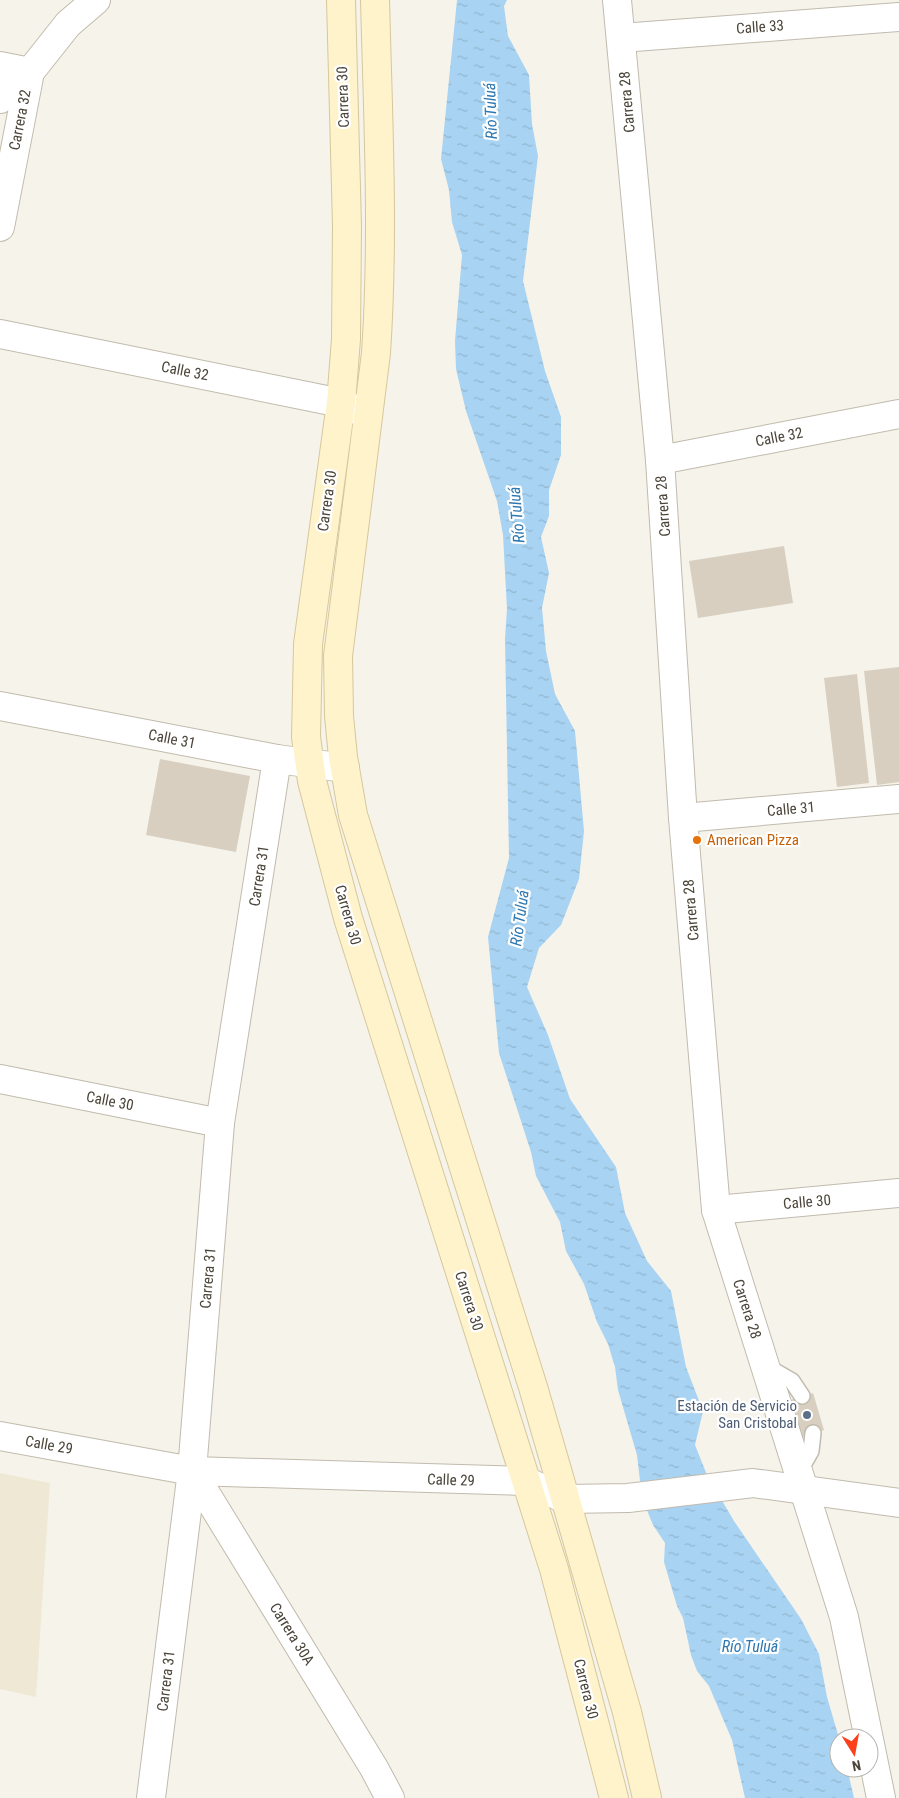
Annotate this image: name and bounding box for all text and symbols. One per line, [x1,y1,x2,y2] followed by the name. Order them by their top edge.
[736,16,784,38] street label: Calle 33
[333,66,353,128] street label: Carrera 30
[615,71,639,133] street label: Carrera 28
[480,82,501,139] water label: Río Tuluá
[5,88,35,152] street label: Carrera 32
[160,358,210,384] street label: Calle 32
[754,424,804,450] street label: Calle 32
[314,469,340,533] street label: Carrera 30
[652,475,674,537] street label: Carrera 28
[505,486,528,544] water label: Río Tuluá
[147,726,197,752] street label: Calle 31
[766,798,816,820] street label: Calle 31
[707,831,799,849] place label: American Pizza
[691,834,703,846] marker: American Pizza
[245,844,273,908] street label: Carrera 31
[679,879,703,941] street label: Carrera 28
[331,883,365,947] street label: Carrera 30
[506,888,533,947] water label: Río Tuluá
[85,1088,135,1114] street label: Calle 30
[782,1191,832,1213] street label: Calle 30
[196,1247,220,1309] street label: Carrera 31
[451,1269,487,1333] street label: Carrera 30
[729,1277,765,1341] street label: Carrera 28
[677,1397,797,1432] place label: Estación de Servicio San Cristobal
[801,1409,813,1421] marker: Estación de Servicio San Cristobal
[24,1432,74,1458] street label: Calle 29
[427,1470,475,1490] street label: Calle 29
[266,1600,318,1669] street label: Carrera 30A
[722,1637,779,1656] water label: Río Tuluá
[153,1649,179,1713] street label: Carrera 31
[570,1657,602,1721] street label: Carrera 30
[829,1728,879,1778] north arrow
[851,1757,862,1774] text: N

